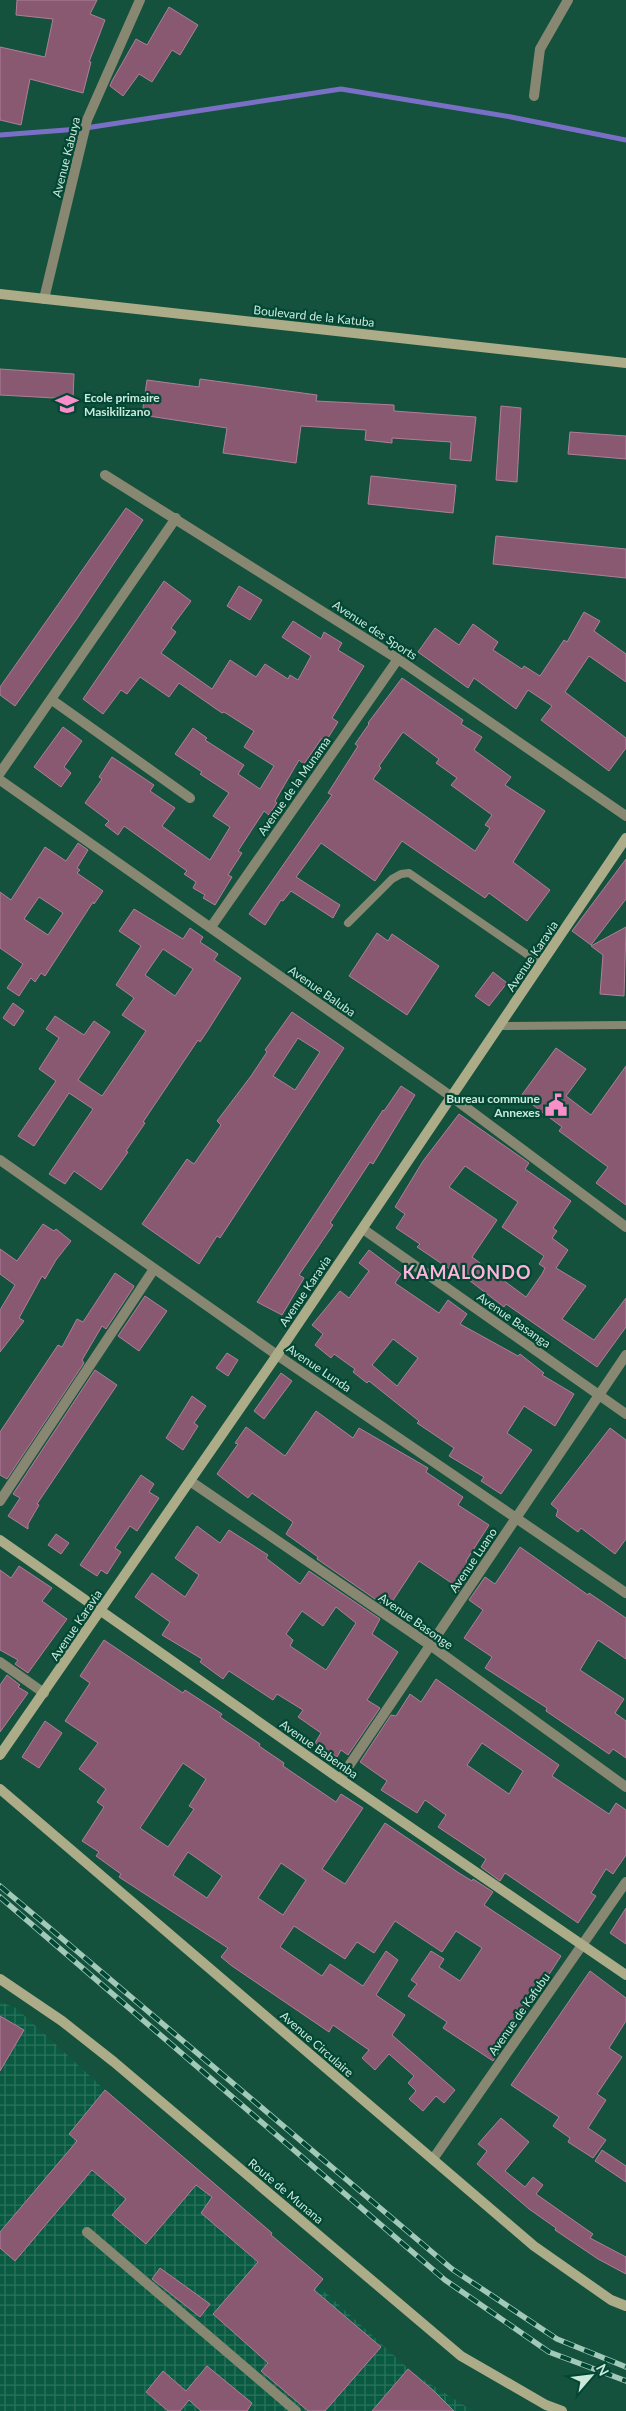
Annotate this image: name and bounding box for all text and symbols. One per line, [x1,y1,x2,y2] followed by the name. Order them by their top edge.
[49,115,83,199] street label: Avenue Kabuya
[253,302,375,330] street label: Boulevard de la Katuba
[84,390,160,419] place label: Ecole primaire Masikilizano
[54,391,80,417] school or university icon: Ecole primaire Masikilizano
[330,597,420,663] street label: Avenue des Sports
[254,734,334,838] street label: Avenue de la Munama
[503,918,561,994] street label: Avenue Karavia
[285,962,359,1020] street label: Avenue Baluba
[446,1091,541,1120] place label: Bureau commune Annexes
[543,1092,569,1118] public building icon: Bureau commune Annexes
[276,1253,334,1329] street label: Avenue Karavia
[403,1261,531,1283] district label: KAMALONDO
[474,1289,554,1351] street label: Avenue Basanga
[284,1341,354,1395] street label: Avenue Lunda
[446,1525,500,1595] street label: Avenue Luano
[47,1587,105,1663] street label: Avenue Karavia
[376,1590,456,1652] street label: Avenue Basonge
[277,1716,361,1782] street label: Avenue Babemba
[485,1970,553,2058] street label: Avenue de Kafubu
[277,2008,357,2080] street label: Avenue Circulaire
[245,2155,327,2227] street label: Route de Munana
[566,2351,616,2401] north arrow
[593,2361,613,2378] text: N

